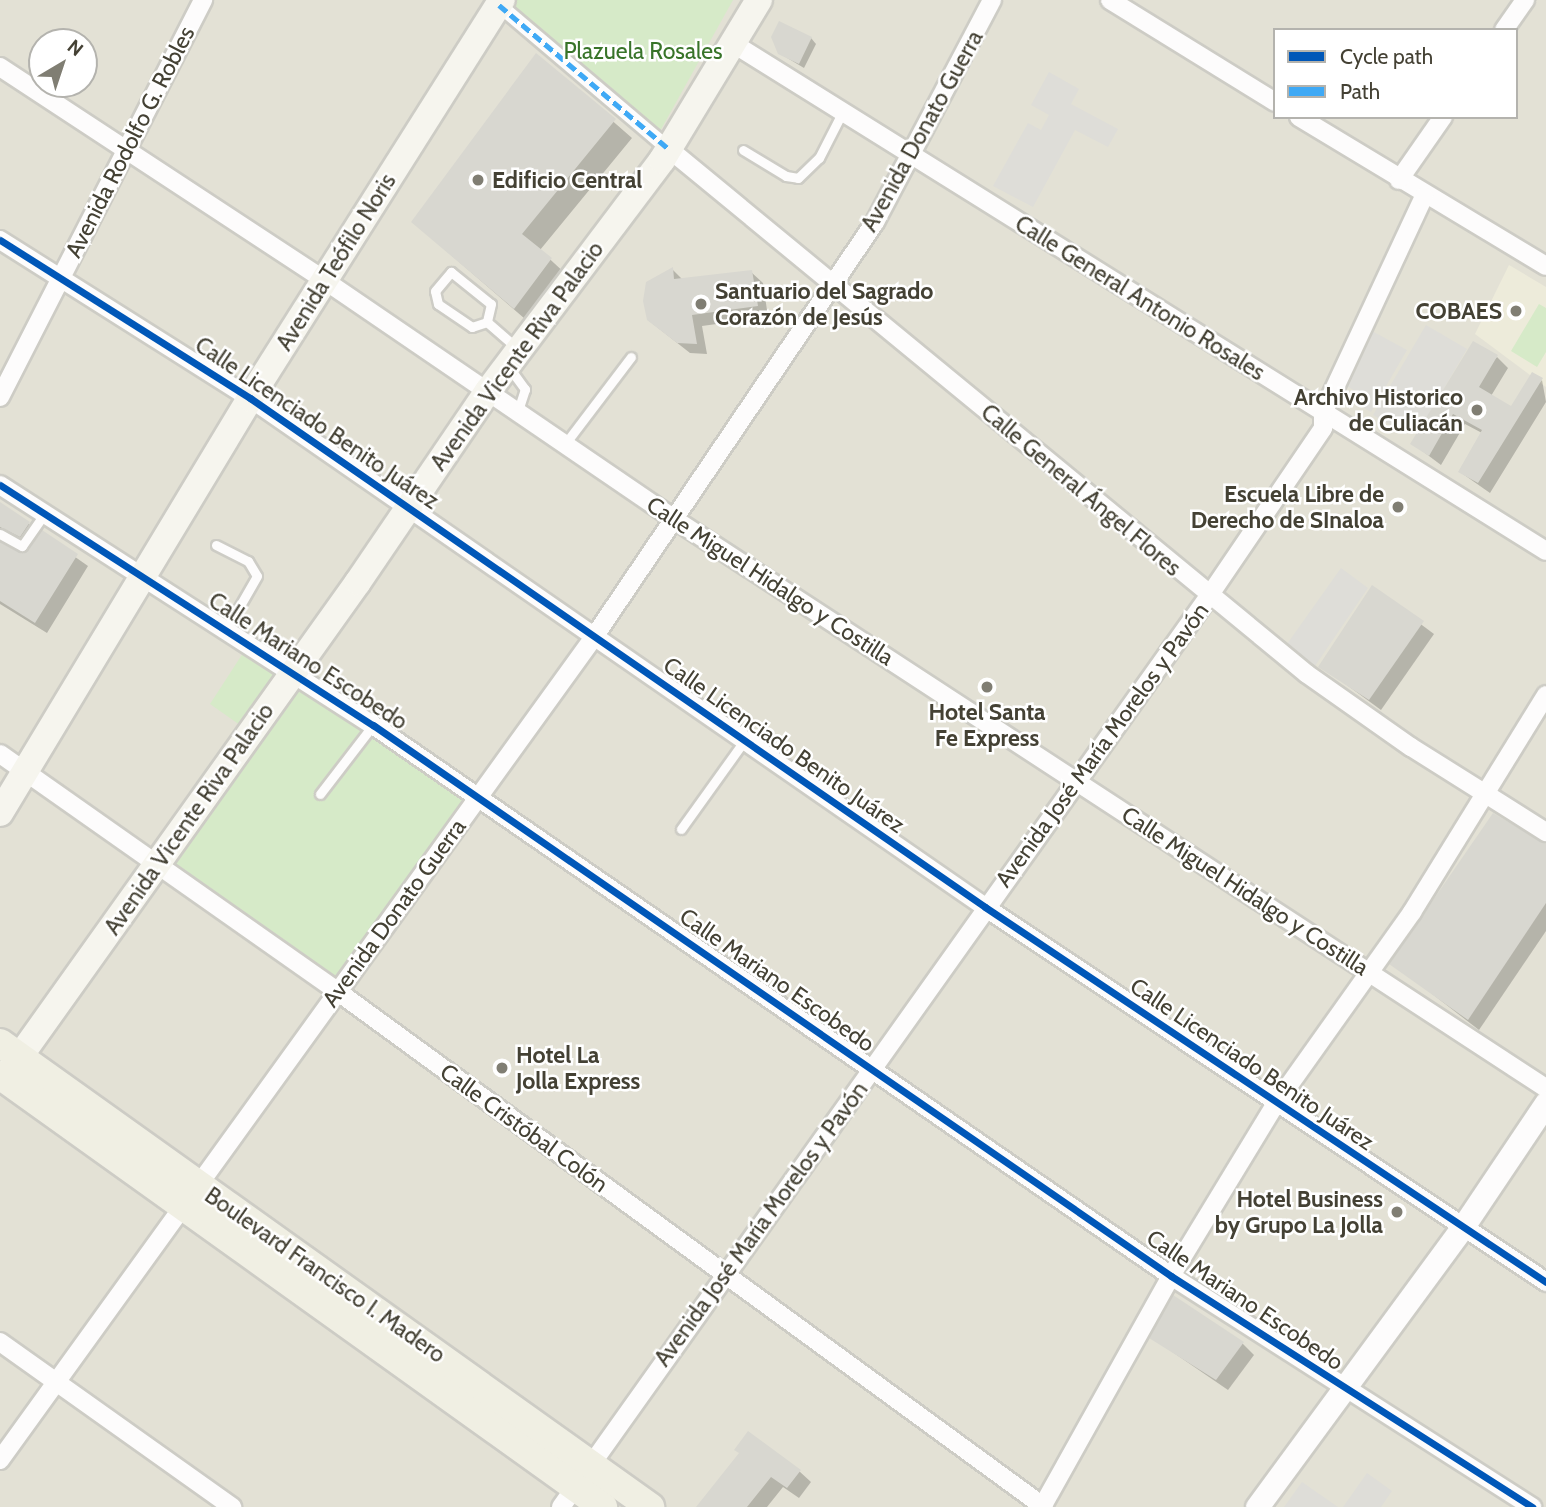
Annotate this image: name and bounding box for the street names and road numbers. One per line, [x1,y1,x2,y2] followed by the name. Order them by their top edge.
[60,22,200,262] street label: Avenida Rodolfo G. Robles
[855,26,989,236] street label: Avenida Donato Guerra
[270,168,402,356] street label: Avenida Teófilo Noris
[1010,210,1270,386] street label: Calle General Antonio Rosales
[425,236,609,476] street label: Avenida Vicente Riva Palacio
[190,331,444,515] street label: Calle Licenciado Benito Juárez
[975,398,1187,582] street label: Calle General Ángel Flores
[641,491,899,671] street label: Calle Miguel Hidalgo y Costilla
[203,586,413,736] street label: Calle Mariano Escobedo
[989,597,1215,893] street label: Avenida José María Morelos y Pavón
[658,651,910,839] street label: Calle Licenciado Benito Juárez
[98,698,280,940] street label: Avenida Vicente Riva Palacio
[1116,801,1374,981] street label: Calle Miguel Hidalgo y Costilla
[316,814,472,1012] street label: Avenida Donato Guerra
[674,902,880,1058] street label: Calle Mariano Escobedo
[1125,972,1379,1156] street label: Calle Licenciado Benito Juárez
[435,1058,613,1198] street label: Calle Cristóbal Colón
[648,1076,874,1372] street label: Avenida José María Morelos y Pavón
[200,1181,450,1369] street label: Boulevard Francisco I. Madero
[1141,1224,1349,1376] street label: Calle Mariano Escobedo

